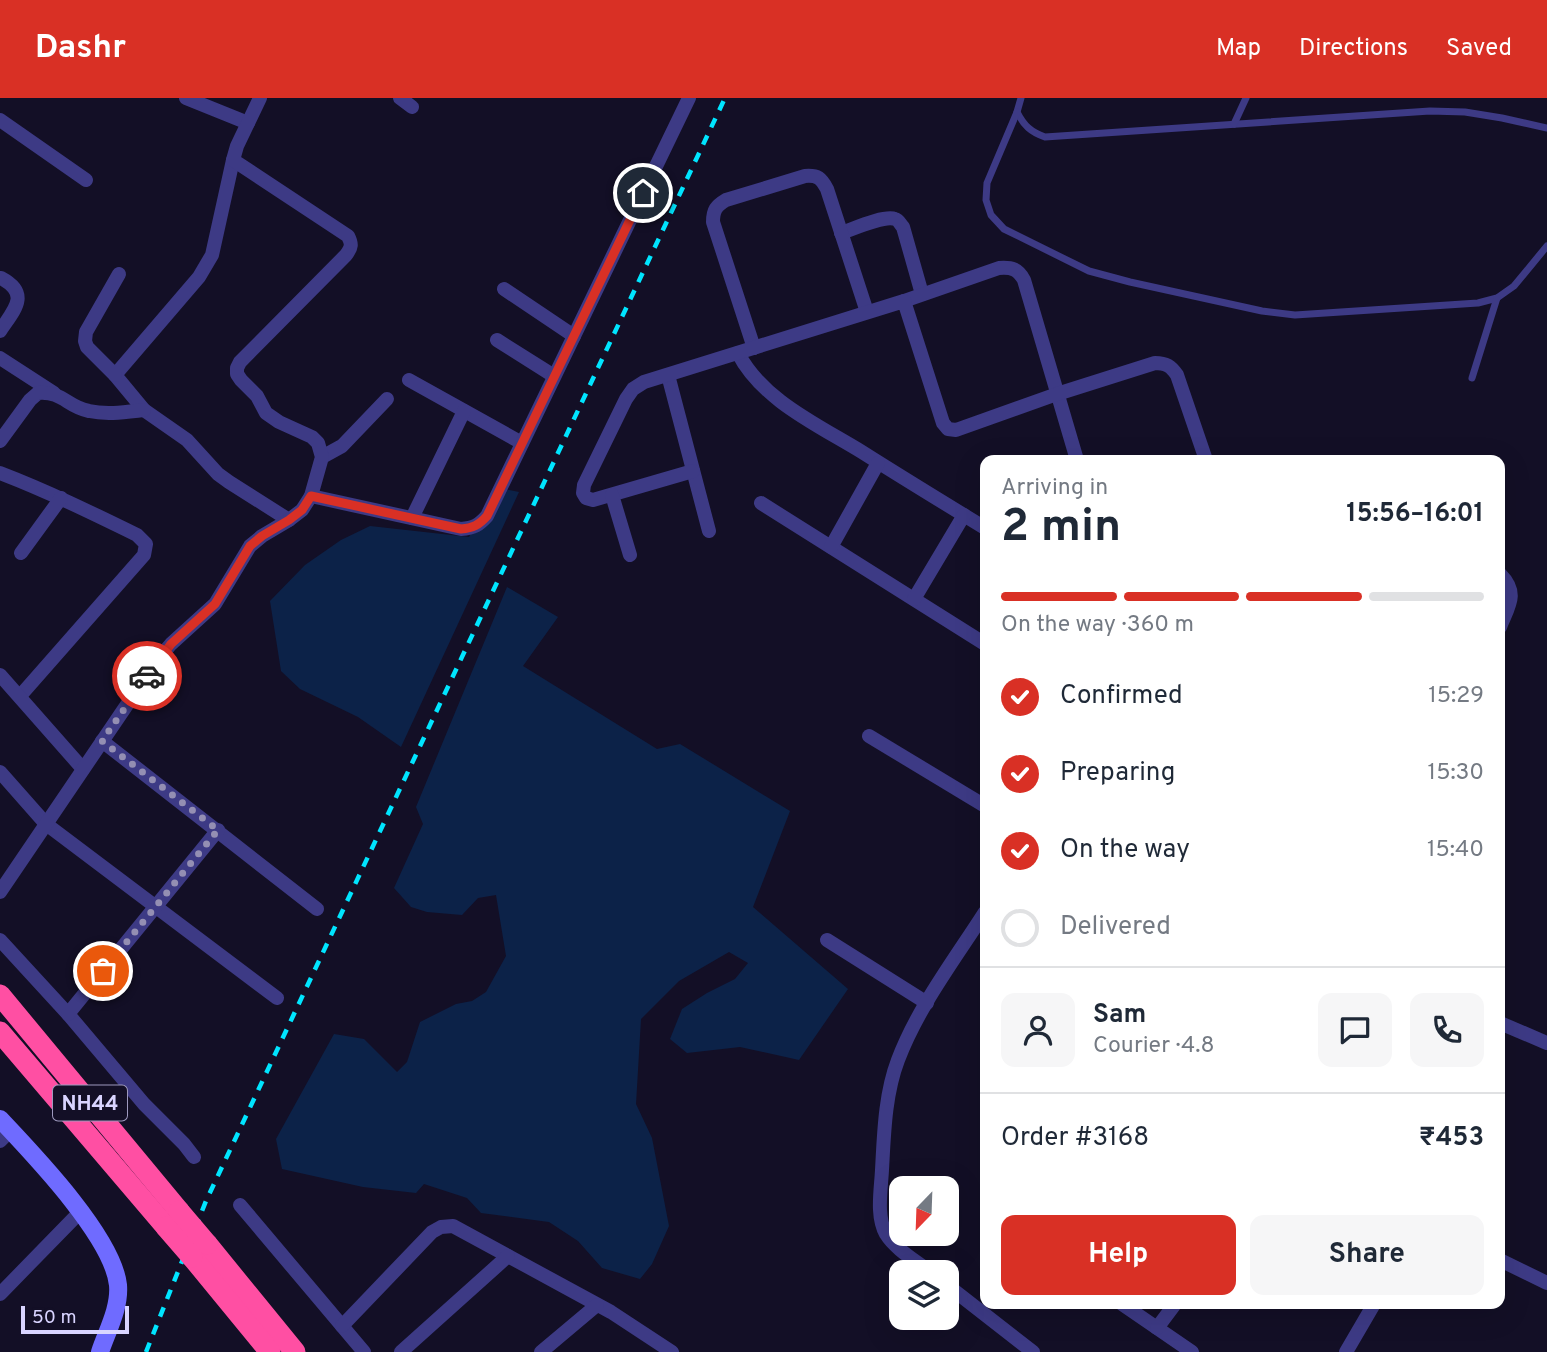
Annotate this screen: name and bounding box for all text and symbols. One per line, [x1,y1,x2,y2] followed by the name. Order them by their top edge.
[35,28,126,70] text: Dashr
[1216,34,1261,64] text: Map
[1299,34,1408,64] text: Directions
[1446,34,1512,64] text: Saved
[613,163,673,223] pin
[624,174,662,212] icon: home
[1001,474,1108,503] text: Arriving in
[1346,498,1484,531] text: 15:56–16:01
[1001,499,1121,558] text: 2 min
[1001,611,1194,640] text: On the way · 360 m
[112,641,182,711] courier
[128,657,166,695] icon: car
[1001,678,1039,716] icon: check
[1060,680,1183,713] text: Confirmed
[1428,682,1484,711] text: 15:29
[1001,755,1039,793] icon: check
[1060,757,1175,790] text: Preparing
[1428,759,1484,788] text: 15:30
[1001,832,1039,870] icon: check
[1060,834,1190,867] text: On the way
[1427,836,1484,865] text: 15:40
[1060,911,1171,944] text: Delivered
[73,941,133,1001] pin
[84,952,122,990] icon: bag
[1001,993,1075,1067] button: person
[1318,993,1392,1067] button: chat
[1410,993,1484,1067] button: phone
[1093,999,1146,1032] text: Sam
[1093,1032,1214,1061] text: Courier · 4.8
[53,1086,127,1121] road number: NH44
[1001,1122,1149,1155] text: Order #3168
[1419,1122,1484,1155] text: ₹453
[889,1176,959,1246] north arrow
[889,1176,959,1330] map controls
[1001,1215,1236,1295] button: Help
[1250,1215,1484,1295] button: Share
[889,1260,959,1330] button: layers
[21,1303,130,1335] scale bar
[32,1306,77,1330] text: 50 m

